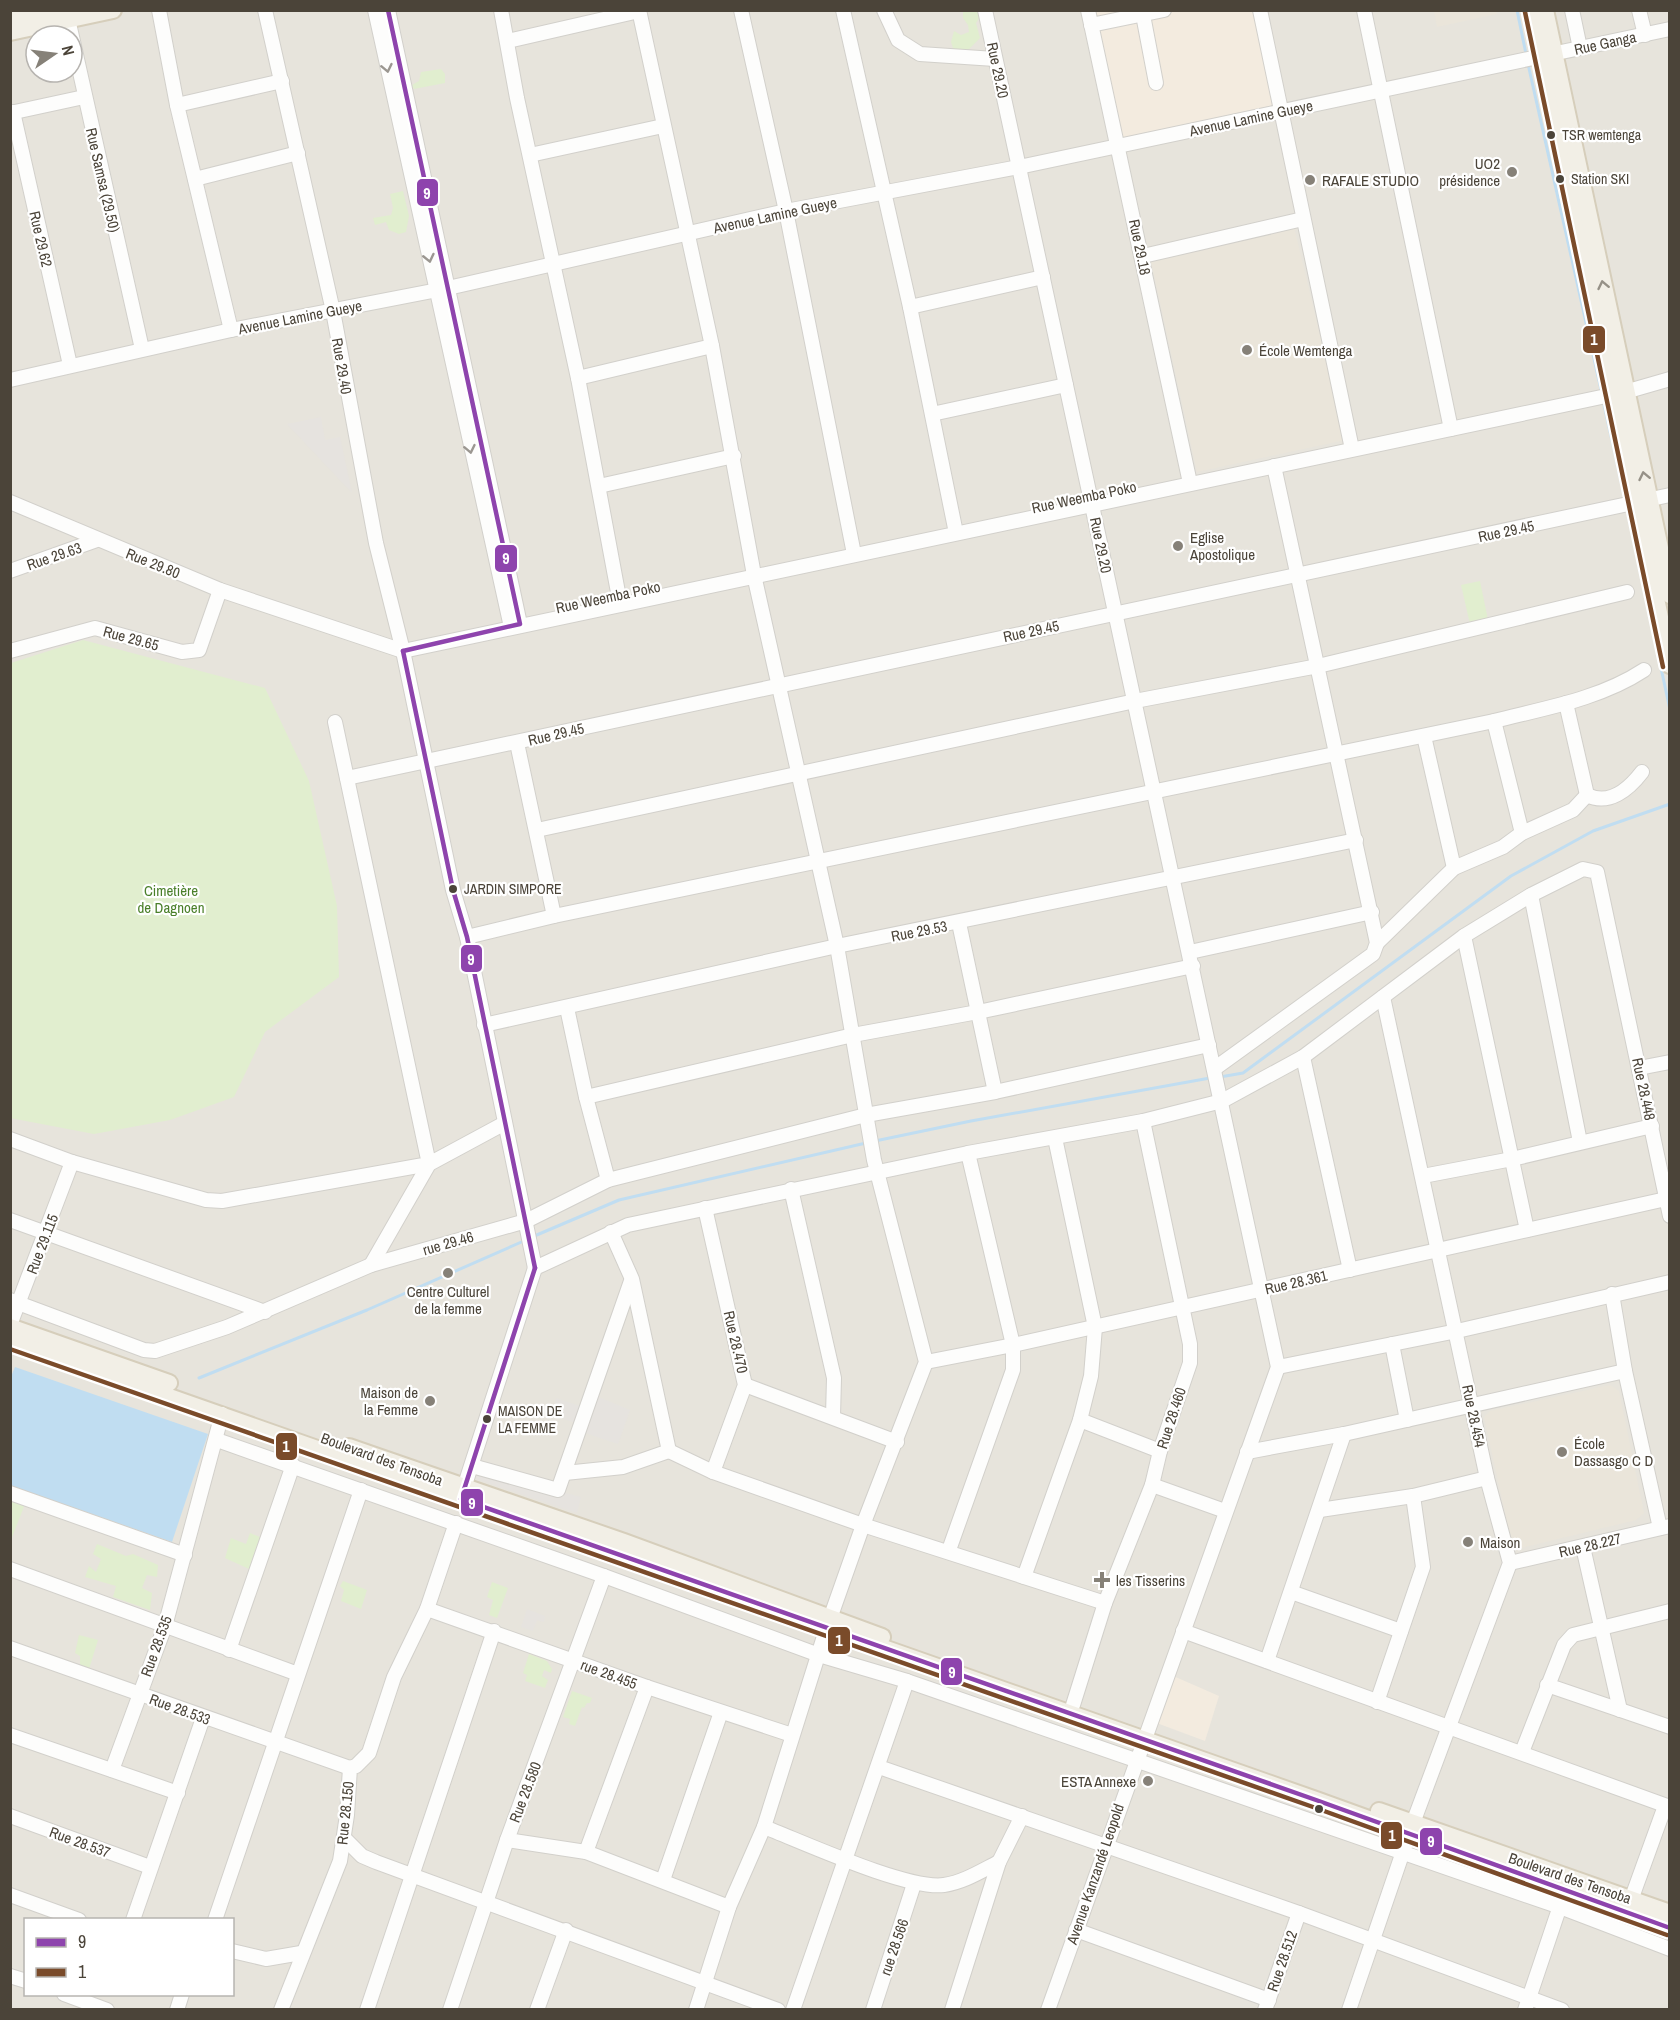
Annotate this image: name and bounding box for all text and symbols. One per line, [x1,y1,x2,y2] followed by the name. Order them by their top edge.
[24,24,84,84] north arrow
[1572,26,1638,60] street label: Rue Ganga
[982,40,1014,100] street label: Rue 29.20
[57,43,80,58] text: N
[380,62,393,72] one-way arrow
[1186,95,1315,142] street label: Avenue Lamine Gueye
[81,126,125,234] street label: Rue Samsa (29.50)
[1562,126,1642,144] place label: TSR wemtenga
[1545,129,1557,141] marker: TSR wemtenga
[1439,153,1500,191] place label: UO2 présidence
[1505,165,1519,179] marker: UO2 présidence
[1322,170,1419,191] place label: RAFALE STUDIO
[1571,170,1629,188] place label: Station SKI
[1303,173,1317,187] marker: RAFALE STUDIO
[1554,173,1566,185] marker: Station SKI
[416,178,439,207] line badge: 9
[423,182,431,204] text: 9
[710,192,839,239] street label: Avenue Lamine Gueye
[24,209,58,269] street label: Rue 29.62
[1124,217,1156,277] street label: Rue 29.18
[421,253,434,263] one-way arrow
[1597,281,1610,291] one-way arrow
[235,295,364,339] street label: Avenue Lamine Gueye
[1582,325,1606,354] line badge: 1
[1590,328,1598,350] text: 1
[327,336,357,396] street label: Rue 29.40
[1259,340,1353,361] place label: École Wemtenga
[1240,343,1254,357] marker: École Wemtenga
[463,444,476,454] one-way arrow
[1638,471,1651,481] one-way arrow
[1030,476,1138,518] street label: Rue Weemba Poko
[1085,515,1117,575] street label: Rue 29.20
[1476,515,1536,547] street label: Rue 29.45
[1189,527,1255,565] place label: Eglise Apostolique
[24,537,84,575] street label: Rue 29.63
[1171,539,1185,553] marker: Eglise Apostolique
[123,543,183,583] street label: Rue 29.80
[494,544,518,573] line badge: 9
[502,547,510,569] text: 9
[554,576,662,618] street label: Rue Weemba Poko
[1001,615,1061,647] street label: Rue 29.45
[101,621,161,656] street label: Rue 29.65
[526,717,586,751] street label: Rue 29.45
[137,880,205,918] park label: Cimetière de Dagnoen
[464,880,562,898] place label: JARDIN SIMPORE
[447,883,459,895] marker: JARDIN SIMPORE
[889,915,949,947] street label: Rue 29.53
[460,944,483,973] line badge: 9
[467,948,475,970] text: 9
[1627,1056,1661,1122] street label: Rue 28.448
[21,1211,63,1277] street label: Rue 29.115
[420,1226,476,1260] street label: rue 29.46
[1263,1265,1329,1299] street label: Rue 28.361
[441,1266,455,1280] marker: Centre Culturel de la femme
[407,1281,489,1319] place label: Centre Culturel de la femme
[719,1309,753,1375] street label: Rue 28.470
[361,1382,418,1420] place label: Maison de la Femme
[1457,1383,1491,1449] street label: Rue 28.454
[1151,1384,1191,1451] street label: Rue 28.460
[423,1394,437,1408] marker: Maison de la Femme
[498,1402,562,1437] place label: MAISON DE LA FEMME
[481,1413,493,1425] marker: MAISON DE LA FEMME
[318,1427,446,1491] street label: Boulevard des Tensoba
[275,1432,298,1461] line badge: 1
[1574,1433,1653,1471] place label: École Dassasgo C D
[282,1435,290,1457] text: 1
[1555,1445,1569,1459] marker: École Dassasgo C D
[460,1488,484,1517] line badge: 9
[468,1492,476,1514] text: 9
[1557,1528,1623,1562] street label: Rue 28.227
[1480,1532,1520,1553] place label: Maison
[1461,1535,1475,1549] marker: Maison
[1116,1570,1185,1591] place label: les Tisserins
[1093,1571,1111,1589] marker: les Tisserins
[135,1612,177,1679] street label: Rue 28.535
[827,1626,851,1655] line badge: 1
[835,1629,843,1651] text: 1
[578,1654,640,1694] street label: rue 28.455
[940,1657,963,1686] line badge: 9
[948,1661,956,1683] text: 9
[147,1688,214,1730] street label: Rue 28.533
[504,1758,546,1825] street label: Rue 28.580
[1061,1771,1136,1792] place label: ESTA Annexe
[1141,1774,1155,1788] marker: ESTA Annexe
[331,1780,359,1846] street label: Rue 28.150
[1061,1801,1129,1948] street label: Avenue Kanzandé Leopold
[1313,1803,1325,1815] unlabelled marker
[47,1821,114,1863] street label: Rue 28.537
[1380,1821,1403,1850] line badge: 1
[1388,1824,1396,1846] text: 1
[1419,1827,1443,1856] line badge: 9
[1427,1830,1435,1852] text: 9
[1506,1847,1634,1909] street label: Boulevard des Tensoba
[874,1916,914,1978] street label: rue 28.566
[24,1918,234,1996] legend
[1262,1927,1302,1994] street label: Rue 28.512
[78,1929,86,1954] text: 9
[78,1959,87,1984] text: 1

